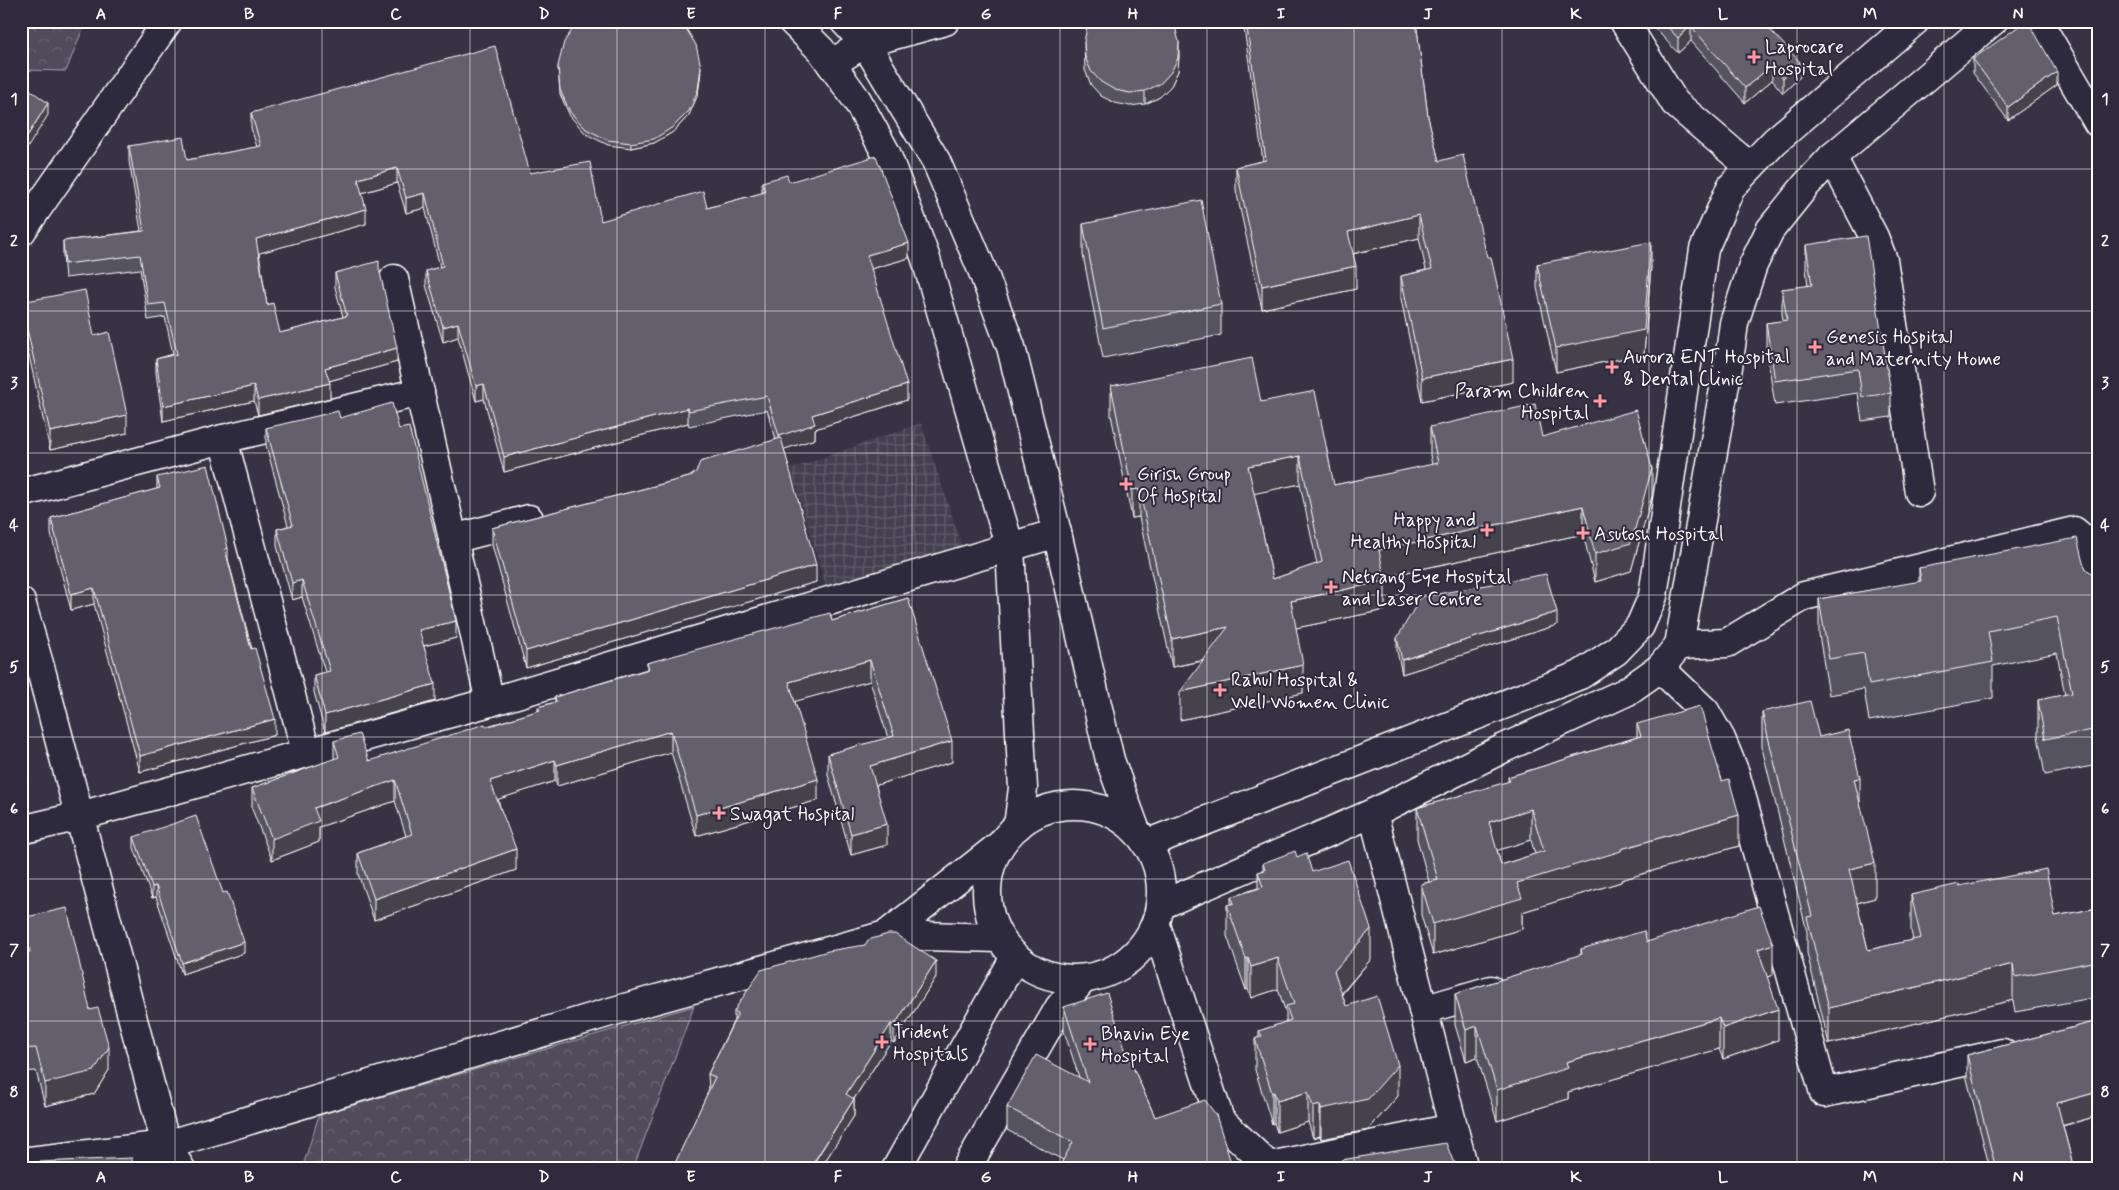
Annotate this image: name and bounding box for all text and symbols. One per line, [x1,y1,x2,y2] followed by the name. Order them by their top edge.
[96,4,106,25] text: A
[244,4,254,25] text: B
[390,4,402,25] text: C
[538,4,550,25] text: D
[686,4,696,25] text: E
[834,4,843,25] text: F
[981,4,992,25] text: G
[1128,4,1139,25] text: H
[1277,4,1286,25] text: I
[1423,4,1433,25] text: J
[1570,4,1582,25] text: K
[1718,4,1729,25] text: L
[1863,4,1877,25] text: M
[2013,4,2023,25] text: N
[1765,35,1844,82] place label: Laprocare Hospital
[1747,50,1761,64] marker: Laprocare Hospital
[10,89,18,110] text: 1
[2101,89,2109,110] text: 1
[10,231,18,252] text: 2
[2101,231,2109,252] text: 2
[1826,325,2001,372] place label: Genesis Hospital and Maternity Home
[1808,340,1822,354] marker: Genesis Hospital and Maternity Home
[1623,345,1790,392] place label: Aurora ENT Hospital & Dental Clinic
[1605,360,1619,374] marker: Aurora ENT Hospital & Dental Clinic
[10,373,18,394] text: 3
[2101,373,2109,394] text: 3
[1455,379,1589,426] place label: Param Children Hospital
[1593,394,1607,408] marker: Param Children Hospital
[1137,462,1231,509] place label: Girish Group Of Hospital
[1119,477,1133,491] marker: Girish Group Of Hospital
[1351,508,1476,556] place label: Happy and Healthy Hospital
[9,515,19,536] text: 4
[2100,515,2110,536] text: 4
[1594,522,1724,547] place label: Asutosh Hospital
[1480,523,1494,537] marker: Happy and Healthy Hospital
[1576,526,1590,540] marker: Asutosh Hospital
[1342,565,1512,612] place label: Netrang Eye Hospital and Laser Centre
[1324,580,1338,594] marker: Netrang Eye Hospital and Laser Centre
[9,657,19,678] text: 5
[2100,657,2110,678] text: 5
[1231,668,1390,715] place label: Rahul Hospital & Well Women Clinic
[1213,683,1227,697] marker: Rahul Hospital & Well Women Clinic
[10,799,18,820] text: 6
[2101,799,2109,820] text: 6
[730,802,855,829] place label: Swagat Hospital
[712,806,726,820] marker: Swagat Hospital
[9,940,19,961] text: 7
[2100,940,2110,961] text: 7
[893,1020,968,1067] place label: Trident Hospitals
[1101,1022,1190,1069] place label: Bhavin Eye Hospital
[875,1035,889,1049] marker: Trident Hospitals
[1083,1037,1097,1051] marker: Bhavin Eye Hospital
[9,1082,19,1103] text: 8
[2100,1082,2110,1103] text: 8
[96,1167,106,1188] text: A
[244,1167,254,1188] text: B
[390,1167,402,1188] text: C
[538,1167,550,1188] text: D
[686,1167,696,1188] text: E
[834,1167,843,1188] text: F
[981,1167,992,1188] text: G
[1128,1167,1139,1188] text: H
[1277,1167,1286,1188] text: I
[1423,1167,1433,1188] text: J
[1570,1167,1582,1188] text: K
[1718,1167,1729,1188] text: L
[1863,1167,1877,1188] text: M
[2013,1167,2023,1188] text: N

